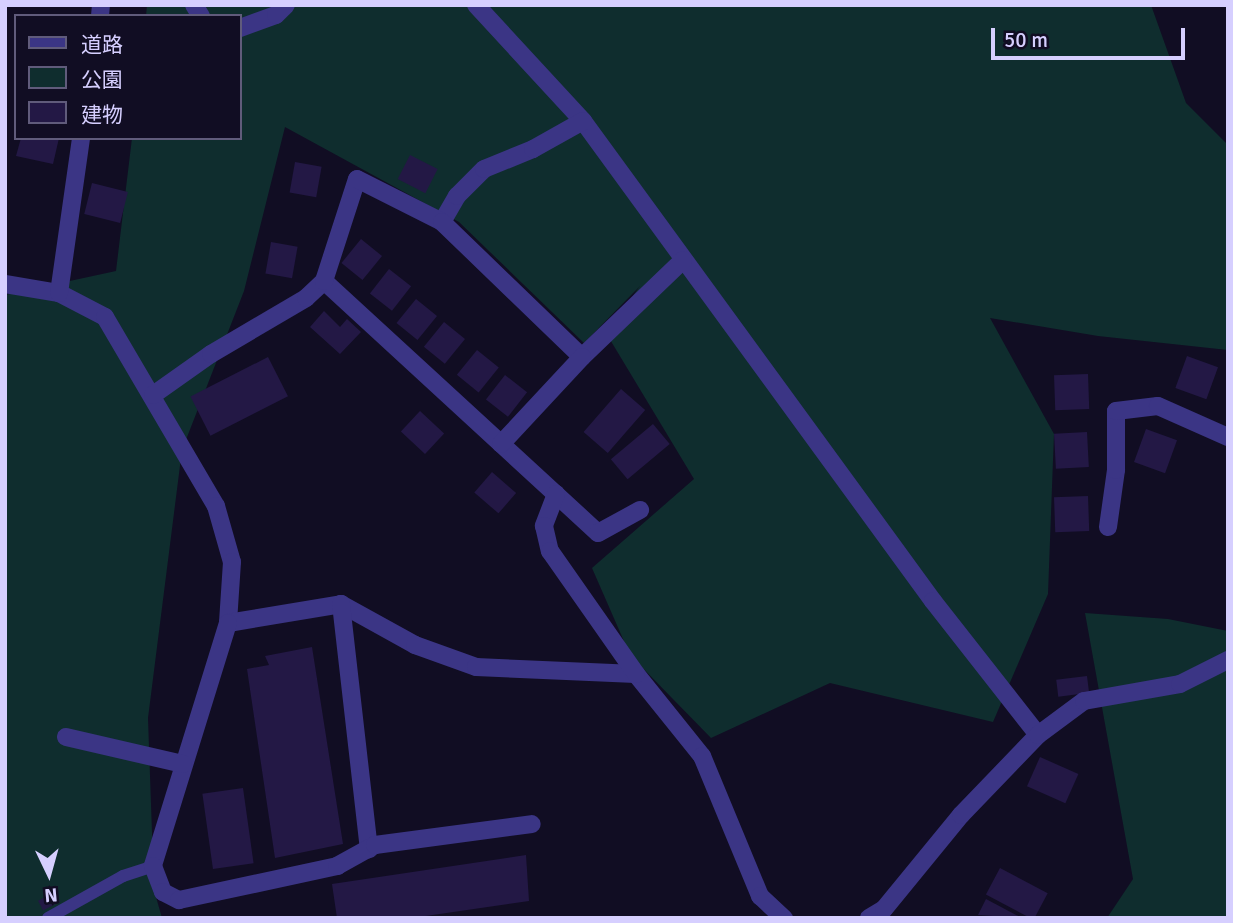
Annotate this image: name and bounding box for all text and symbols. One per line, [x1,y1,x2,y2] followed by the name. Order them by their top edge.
[14,14,242,140] legend
[995,14,1189,58] scale bar
[1004,27,1048,53] text: 50 m
[81,32,123,58] text: 道路
[81,67,123,93] text: 公園
[81,102,123,128] text: 建物
[14,839,84,909] north arrow
[43,882,58,907] text: N

